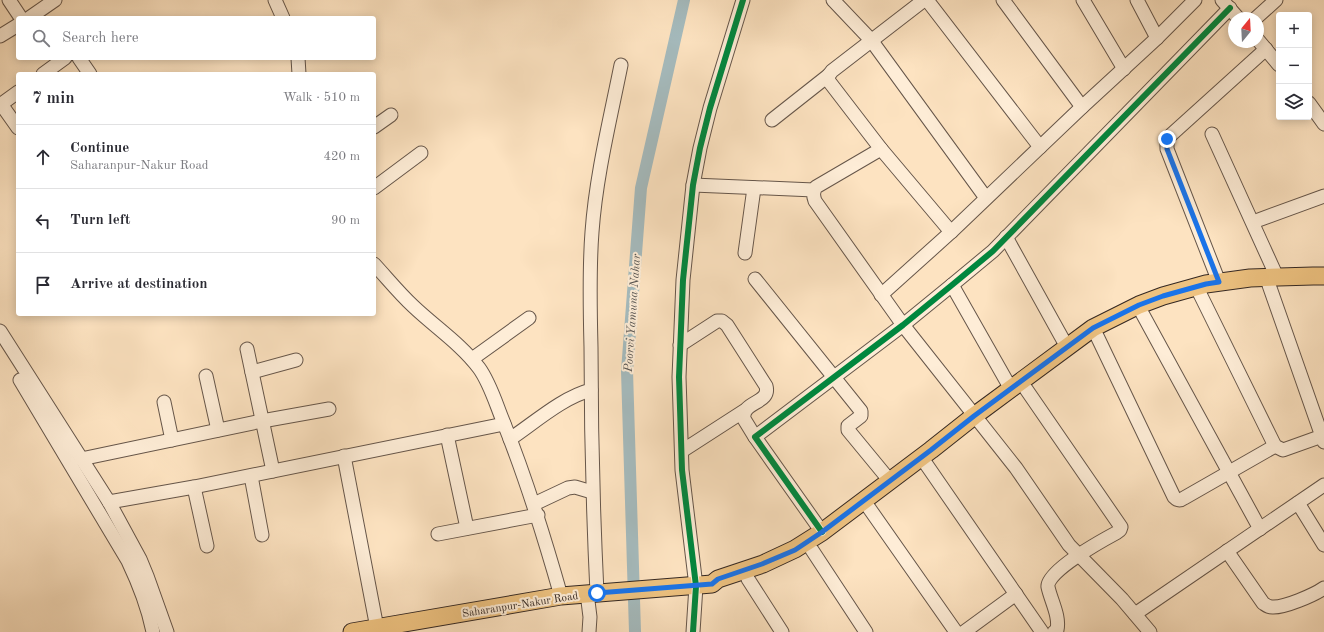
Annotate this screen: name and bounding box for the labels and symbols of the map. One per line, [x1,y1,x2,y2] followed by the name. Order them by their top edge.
[1228,12,1264,48] north arrow
[1158,130,1176,148] route end
[623,253,643,373] water label: Poorvi Yamuna Nahar
[588,584,606,602] route start
[461,591,579,620] street label: Saharanpur-Nakur Road

